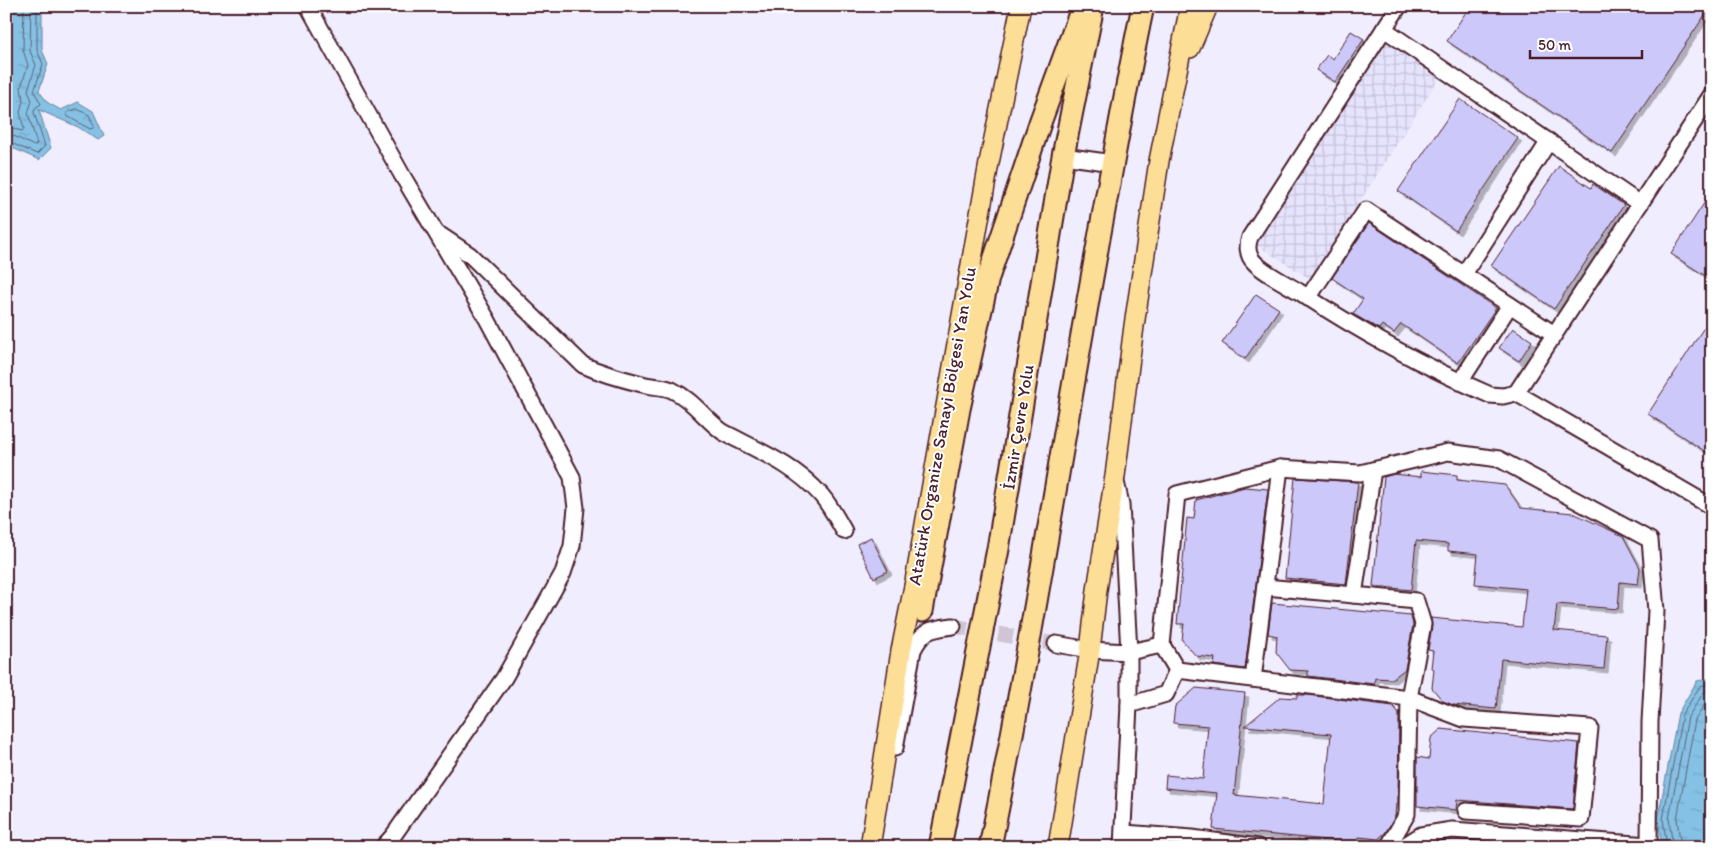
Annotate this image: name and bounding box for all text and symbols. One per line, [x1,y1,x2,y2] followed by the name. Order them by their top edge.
[1530,28,1643,60] scale bar
[1538,36,1571,54] text: 50 m
[903,265,981,587] street label: Atatürk Organize Sanayi Bölgesi Yan Yolu
[997,363,1039,491] street label: İzmir Çevre Yolu

